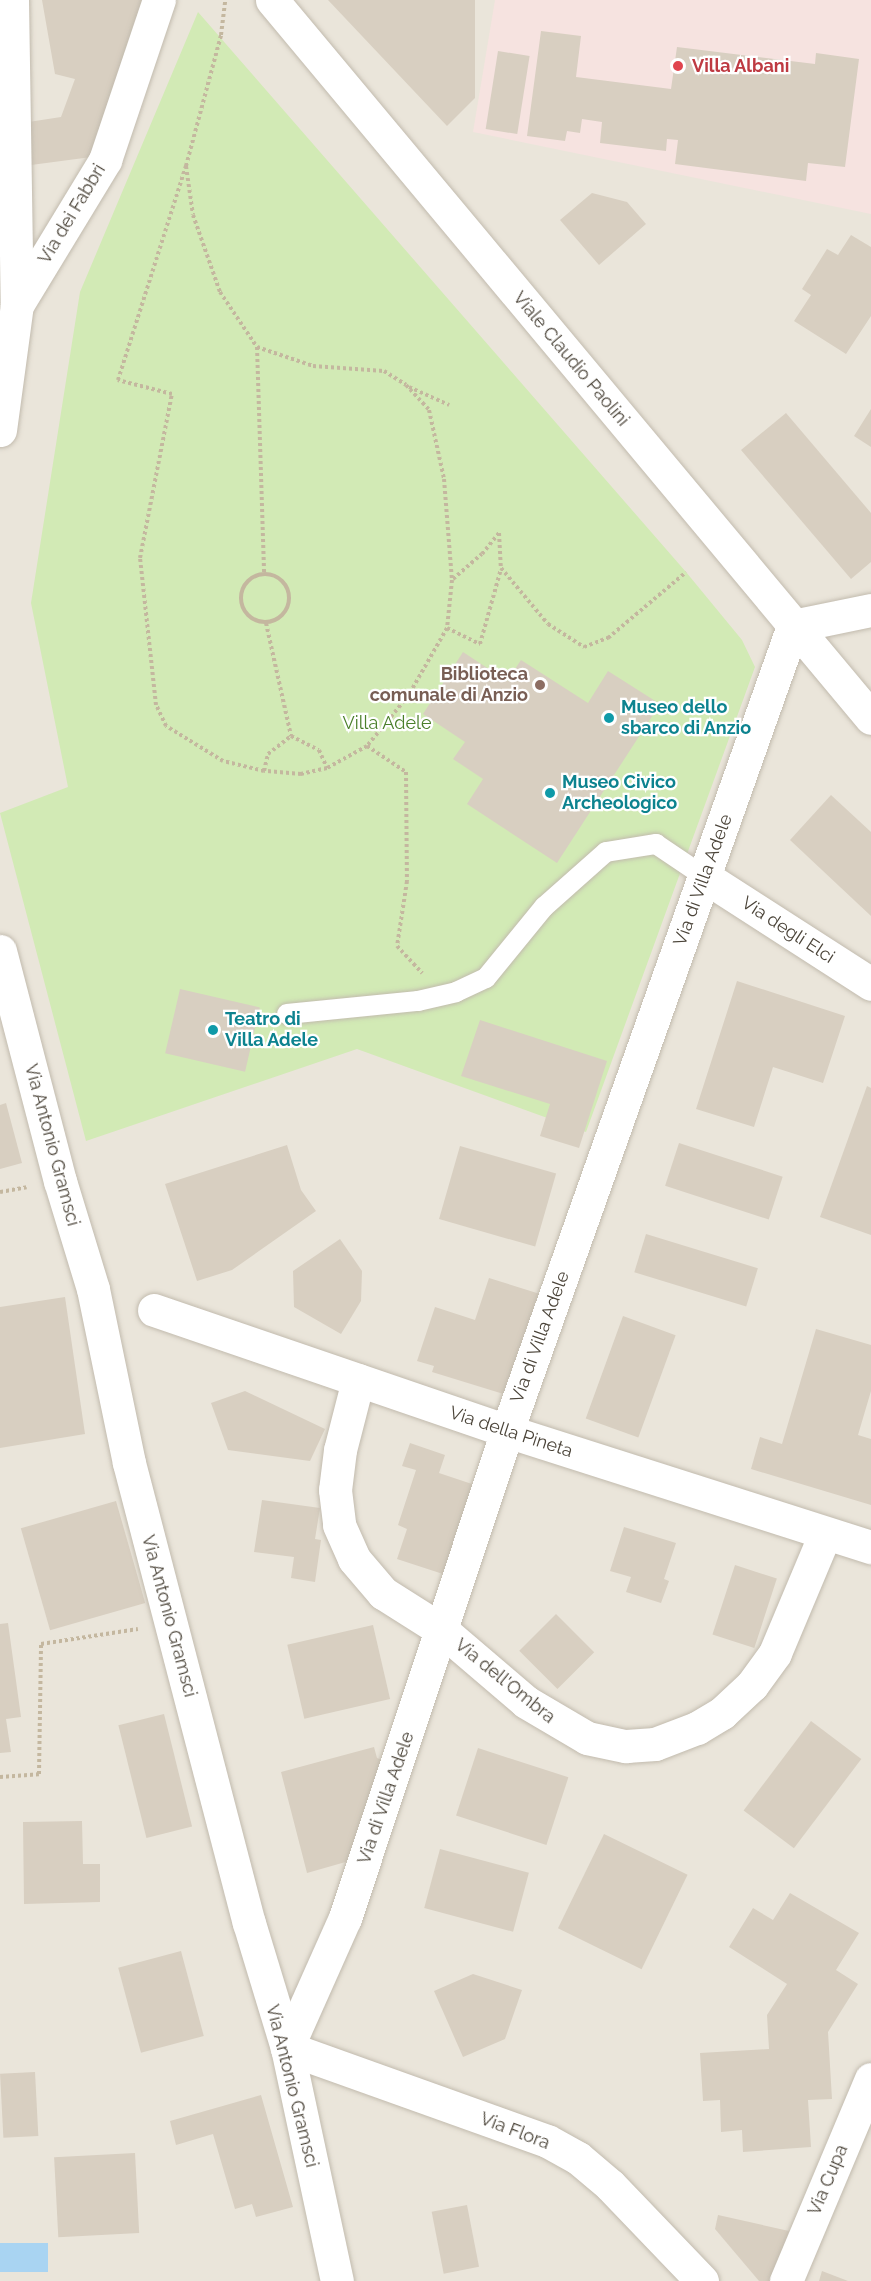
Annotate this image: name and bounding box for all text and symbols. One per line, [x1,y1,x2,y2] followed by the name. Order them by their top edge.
[692,55,790,77] place label: Villa Albani
[669,57,687,75] marker: Villa Albani
[34,160,110,268] street label: Via dei Fabbri
[508,287,634,431] street label: Viale Claudio Paolini
[369,664,528,706] place label: Biblioteca comunale di Anzio
[533,678,547,692] marker: Biblioteca comunale di Anzio
[621,697,752,740] place label: Museo dello sbarco di Anzio
[602,711,616,725] marker: Museo dello sbarco di Anzio
[342,712,432,734] park label: Villa Adele
[562,772,677,814] place label: Museo Civico Archeologico
[543,786,557,800] marker: Museo Civico Archeologico
[669,811,737,949] street label: Via di Villa Adele
[737,892,839,968] street label: Via degli Elci
[225,1009,319,1052] place label: Teatro di Villa Adele
[206,1023,220,1037] marker: Teatro di Villa Adele
[20,1061,84,1229] street label: Via Antonio Gramsci
[506,1268,574,1406] street label: Via di Villa Adele
[447,1402,575,1462] street label: Via della Pineta
[137,1532,201,1700] street label: Via Antonio Gramsci
[451,1634,559,1728] street label: Via dell'Ombra
[353,1728,419,1868] street label: Via di Villa Adele
[261,2002,323,2170] street label: Via Antonio Gramsci
[477,2108,553,2154] street label: Via Flora
[804,2141,852,2219] street label: Via Cupa

